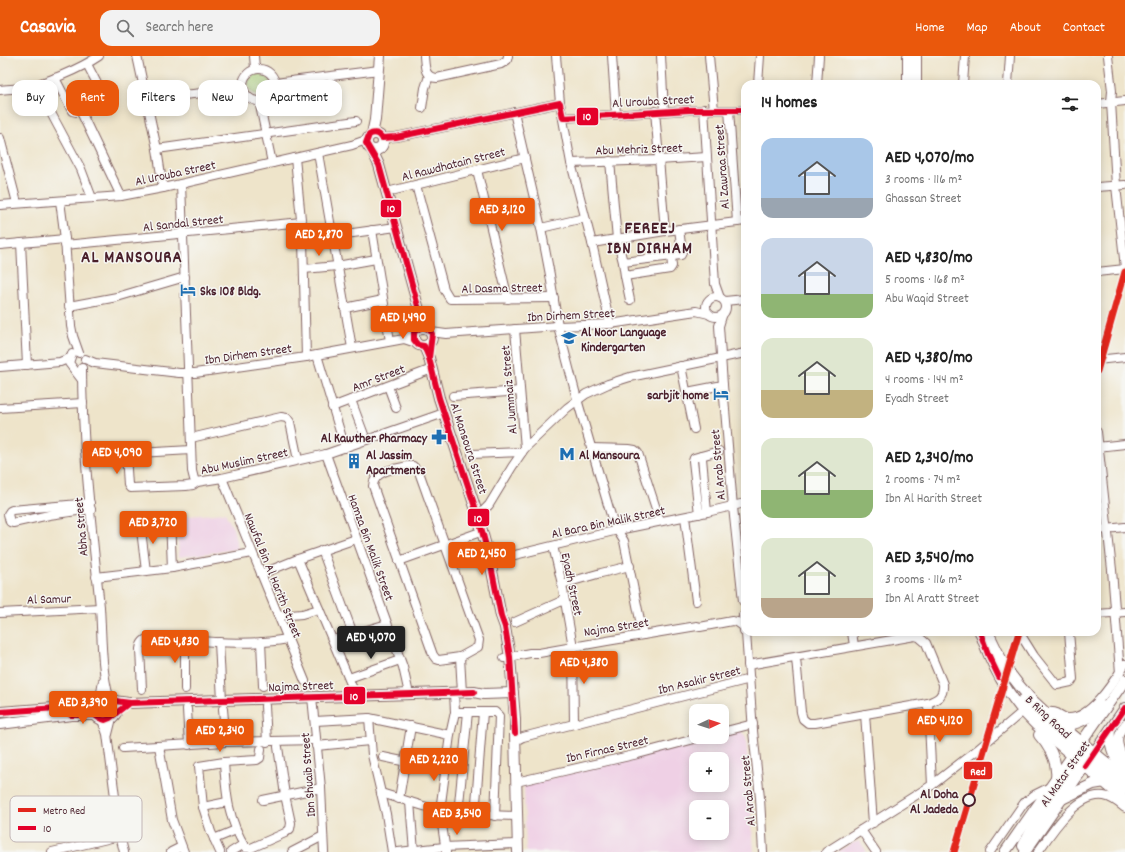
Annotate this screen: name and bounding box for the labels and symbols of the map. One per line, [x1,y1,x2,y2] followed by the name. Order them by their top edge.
[612,91,695,114] street label: Al Urouba Street
[576,107,599,126] line badge: 10
[583,110,591,126] text: 10
[711,124,736,210] street label: Al Zawraa Street
[595,139,683,162] street label: Abu Mehriz Street
[400,143,508,187] street label: Al Rawdhatain Street
[133,157,218,192] street label: Al Urouba Street
[456,198,548,232] pin: AED 3,120
[380,199,402,218] line badge: 10
[387,202,395,218] text: 10
[142,211,225,238] street label: Al Sandal Street
[607,218,693,262] district label: FEREEJ IBN DIRHAM
[273,223,365,257] pin: AED 2,870
[81,247,183,271] district label: AL MANSOURA
[461,279,543,300] street label: Al Dasma Street
[179,281,197,299] hotel icon: Sks 108 Bldg.
[200,283,261,302] place label: Sks 108 Bldg.
[527,305,616,328] street label: Ibn Dirhem Street
[357,306,449,340] pin: AED 1,490
[581,324,666,358] place label: Al Noor Language Kindergarten
[560,329,578,347] school or university icon: Al Noor Language Kindergarten
[204,340,293,371] street label: Ibn Dirhem Street
[497,344,524,435] street label: Al Jummaiz Street
[350,360,408,398] street label: Amr Street
[712,385,730,403] hotel icon: sarbjit home
[647,387,709,406] place label: sarbjit home
[444,401,491,497] street label: Al Mansoura Street
[430,428,448,446] pharmacy icon: Al Kawther Pharmacy
[707,428,732,501] street label: Al Arab Street
[321,430,428,449] place label: Al Kawther Pharmacy
[71,441,163,475] pin: AED 4,090
[199,444,290,481] street label: Abu Muslim Street
[558,445,576,463] metro station icon: Al Mansoura
[366,447,426,481] place label: Al Jassim Apartments
[579,447,641,466] place label: Al Mansoura
[345,452,363,470] building icon: Al Jassim Apartments
[342,492,398,604] street label: Hamza Bin Malik Street
[70,496,95,557] street label: Abha Street
[550,502,667,545] street label: Al Bara Bin Malik Street
[467,508,490,527] line badge: 10
[238,510,306,642] street label: Nawfal Bin Al Harith Street
[107,511,199,545] pin: AED 3,720
[474,512,482,528] text: 10
[436,542,528,576] pin: AED 2,450
[555,551,587,618] street label: Eyadh Street
[27,590,72,611] street label: Al Samur
[583,614,650,643] street label: Najma Street
[325,626,417,660] pin: AED 4,070
[129,630,221,664] pin: AED 4,830
[538,651,630,685] pin: AED 4,380
[656,662,743,701] street label: Ibn Asakir Street
[268,677,334,698] street label: Najma Street
[343,686,366,705] line badge: 10
[350,690,358,706] text: 10
[37,691,129,725] pin: AED 3,390
[1020,691,1075,744] street label: B Ring Road
[689,704,729,744] north arrow
[894,709,986,743] pin: AED 4,120
[174,719,266,753] pin: AED 2,340
[297,732,322,818] street label: Ibn Shuaib Street
[565,732,651,769] street label: Ibn Firnas Street
[1036,737,1096,811] street label: Al Matar Street
[388,748,480,782] pin: AED 2,220
[737,754,762,827] street label: Al Arab Street
[963,761,993,780] line badge: Red
[970,765,986,781] text: Red
[910,786,959,820] place label: Al Doha Al Jadeda
[962,793,976,807] marker: Al Doha Al Jadeda
[10,796,142,842] legend
[411,802,503,836] pin: AED 3,540
[43,804,85,820] text: Metro Red
[43,822,51,838] text: 10

